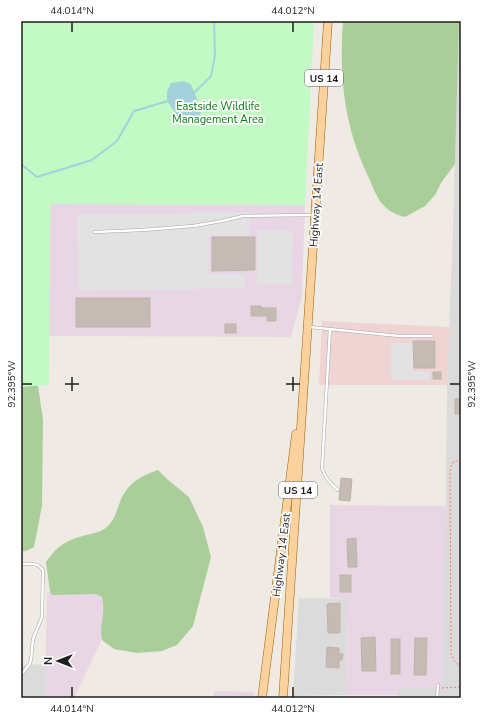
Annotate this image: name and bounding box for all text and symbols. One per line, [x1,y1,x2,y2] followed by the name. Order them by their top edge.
[50,4,94,18] text: 44.014°N
[271,4,315,18] text: 44.012°N
[305,70,343,86] road number: US 14
[172,99,264,127] park label: Eastside Wildlife Management Area
[306,162,327,248] street label: Highway 14 East
[5,360,19,408] text: 92.395°W
[465,360,479,408] text: 92.395°W
[279,482,317,498] road number: US 14
[269,512,294,598] street label: Highway 14 East
[38,641,78,681] north arrow
[41,657,56,665] text: N
[50,702,94,716] text: 44.014°N
[271,702,315,716] text: 44.012°N

